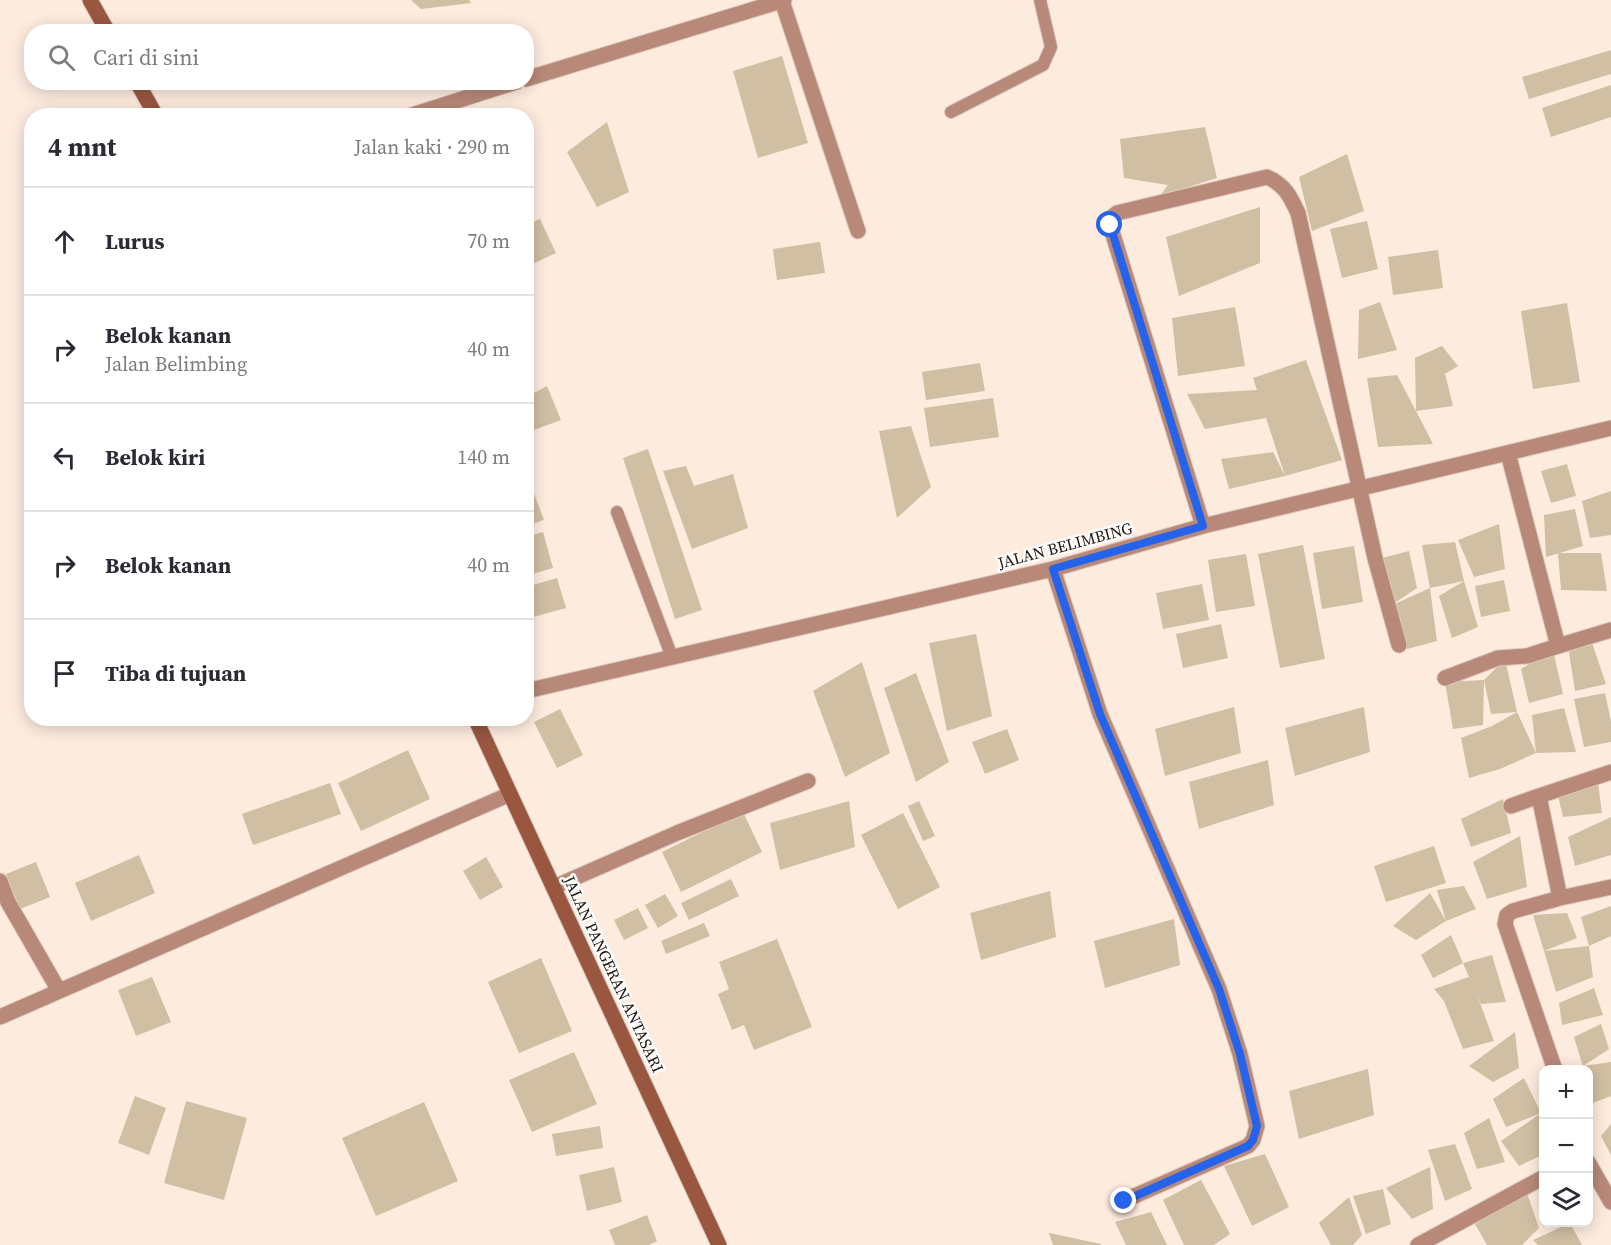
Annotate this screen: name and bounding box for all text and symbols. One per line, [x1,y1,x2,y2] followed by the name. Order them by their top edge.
[24,24,534,90] search box
[45,41,78,74] icon: search
[93,42,199,72] text: Cari di sini
[48,129,116,165] text: 4 mnt
[354,133,510,161] text: Jalan kaki · 290 m
[1096,211,1122,237] route start
[48,225,81,258] icon: ahead
[105,226,164,256] text: Lurus
[467,227,510,255] text: 70 m
[105,320,231,350] text: Belok kanan
[48,333,81,366] icon: right
[467,335,510,363] text: 40 m
[105,350,247,378] text: Jalan Belimbing
[48,441,81,474] icon: left
[105,442,205,472] text: Belok kiri
[457,443,510,471] text: 140 m
[994,516,1135,574] street label: JALAN BELIMBING
[48,549,81,582] icon: right
[105,550,231,580] text: Belok kanan
[467,551,510,579] text: 40 m
[48,657,81,690] icon: arrive
[105,658,246,688] text: Tiba di tujuan
[558,871,669,1076] street label: JALAN PANGERAN ANTASARI
[1539,1065,1593,1227] map controls
[1539,1065,1593,1119] button: +
[1539,1119,1593,1173] button: −
[1539,1173,1593,1227] button: layers
[1110,1187,1136,1213] route end

